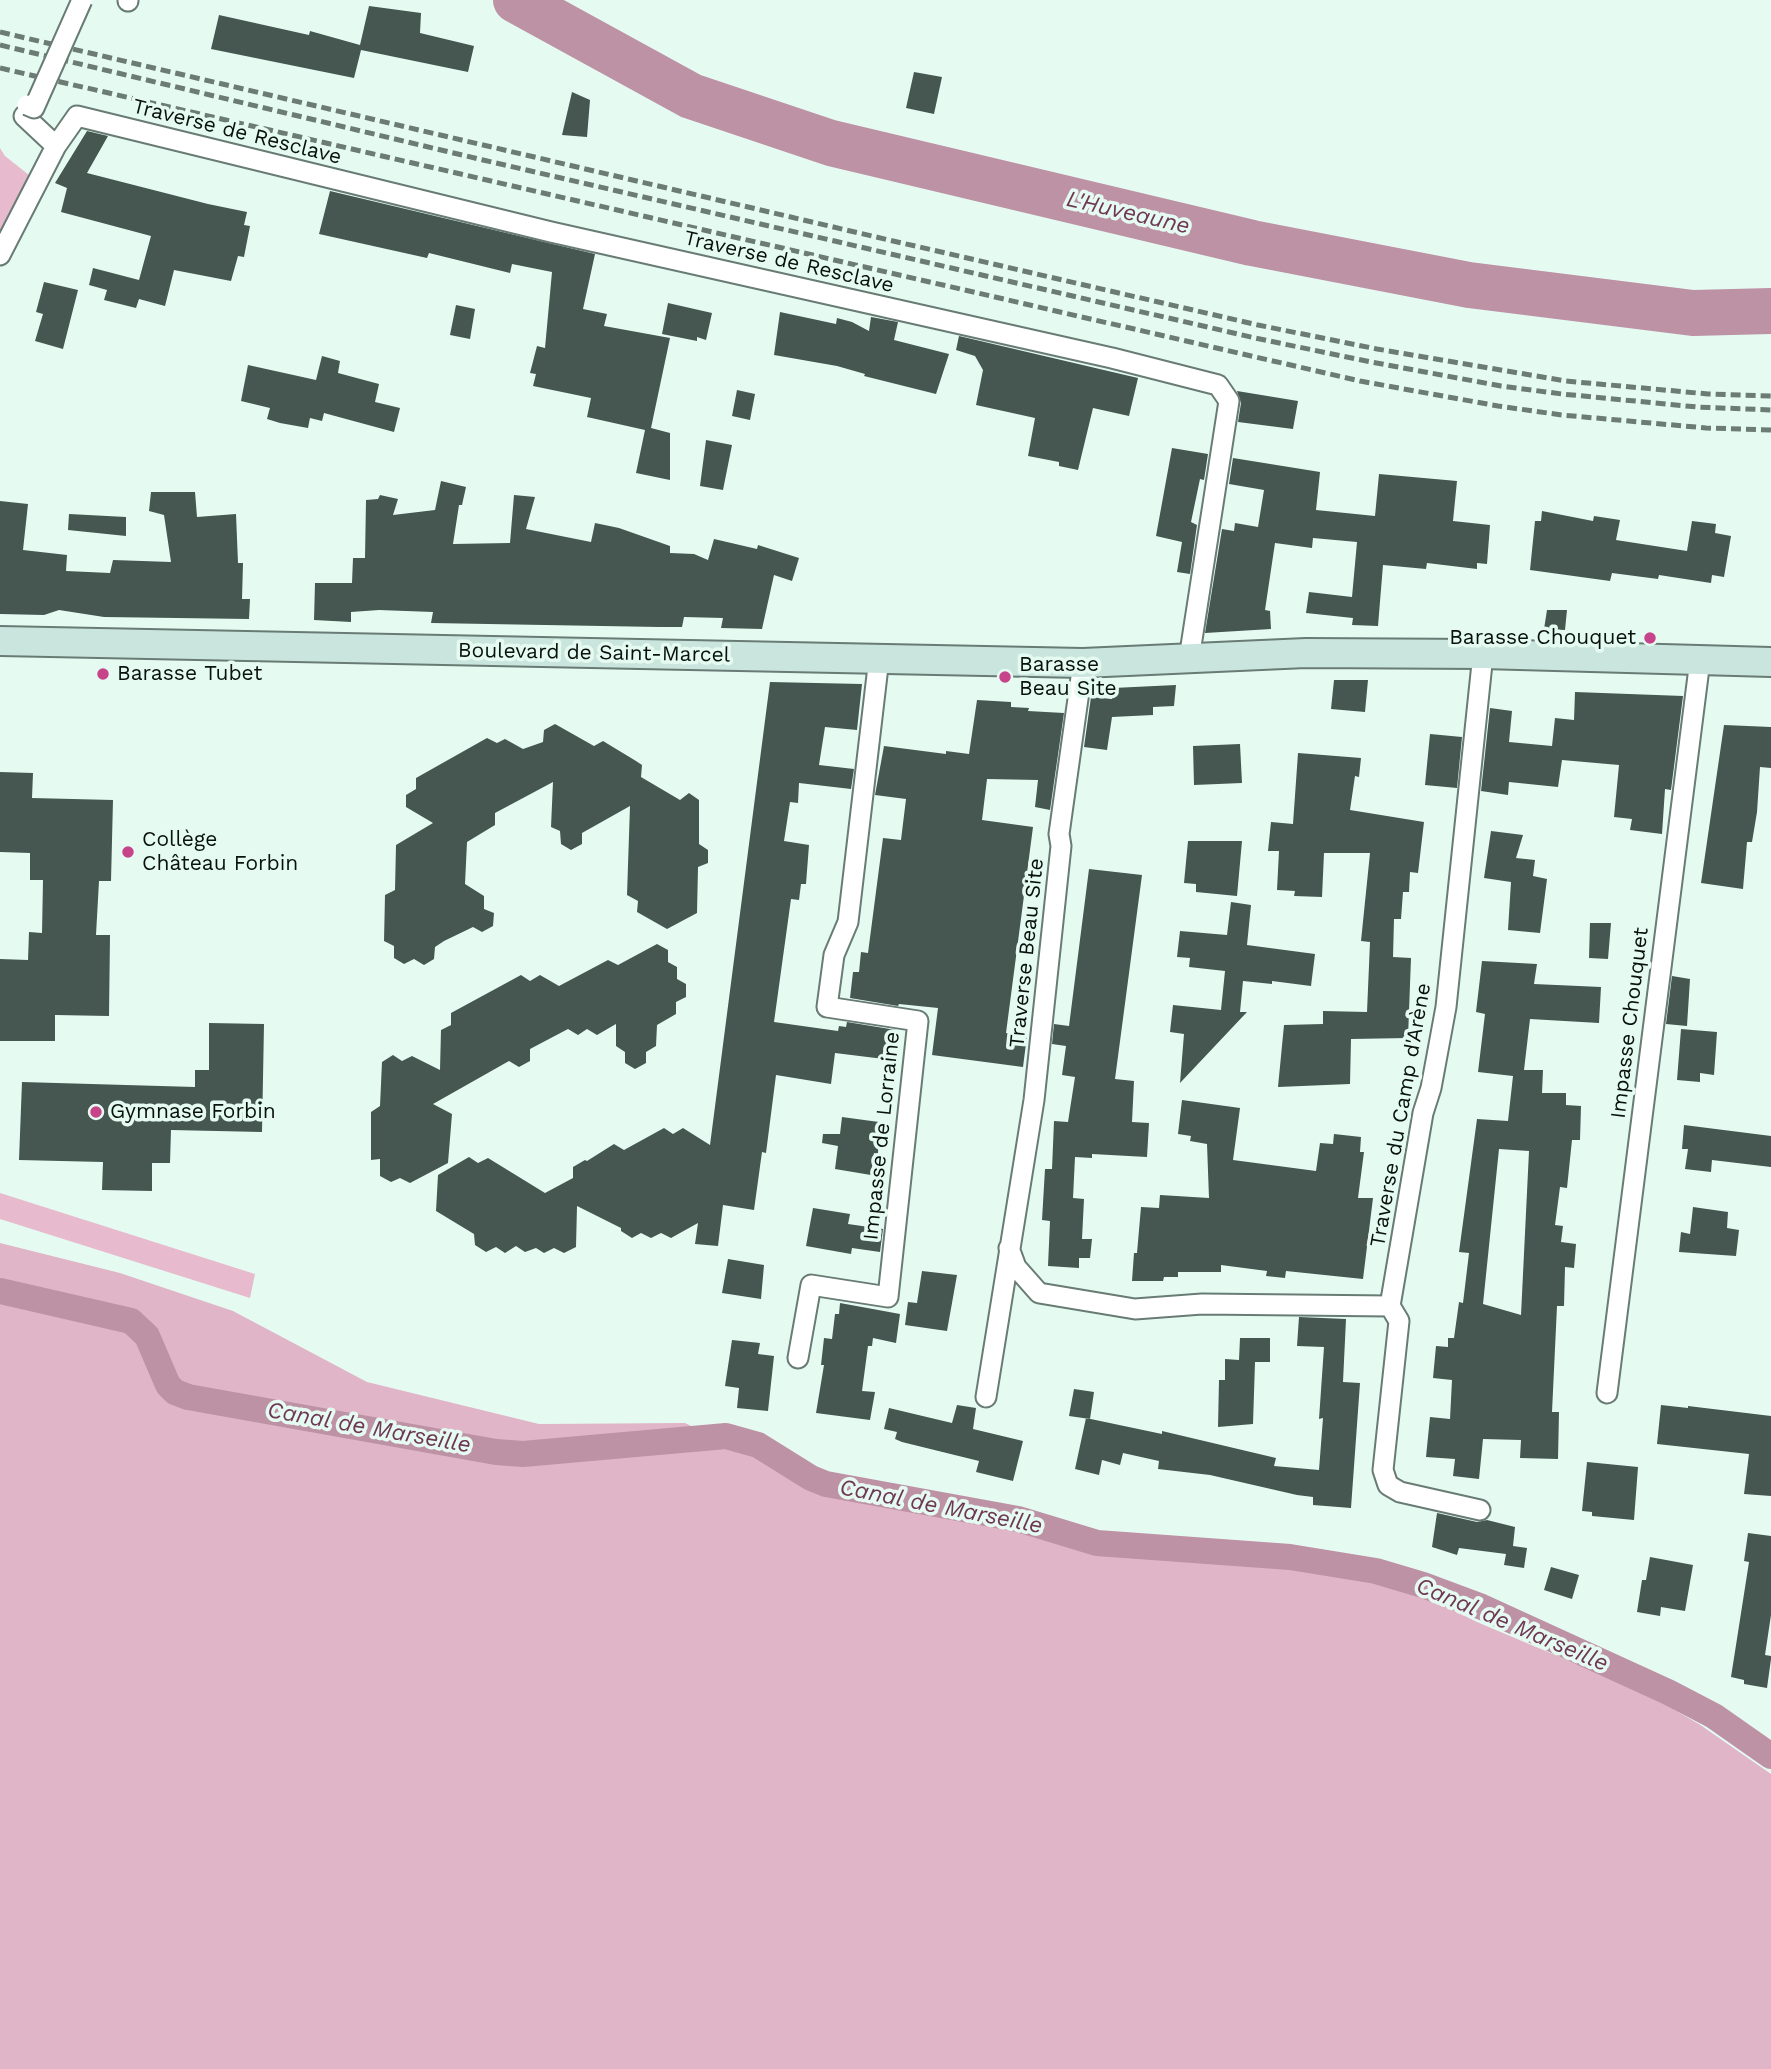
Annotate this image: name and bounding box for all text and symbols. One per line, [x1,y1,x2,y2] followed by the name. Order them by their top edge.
[130,94,344,170] street label: Traverse de Resclave
[1064,185,1192,241] water label: L'Huveaune
[682,226,896,298] street label: Traverse de Resclave
[1449,625,1636,651] place label: Barasse Chouquet
[1642,630,1658,646] marker: Barasse Chouquet
[458,638,730,668] street label: Boulevard de Saint-Marcel
[1019,652,1117,702] place label: Barasse Beau Site
[117,661,262,687] place label: Barasse Tubet
[95,666,111,682] marker: Barasse Tubet
[997,669,1013,685] marker: Barasse Beau Site
[142,827,298,877] place label: Collège Château Forbin
[120,844,136,860] marker: Collège Château Forbin
[1005,857,1049,1049] street label: Traverse Beau Site
[1606,926,1654,1120] street label: Impasse Chouquet
[1365,981,1437,1249] street label: Traverse du Camp d'Arène
[859,1031,905,1241] street label: Impasse de Lorraine
[110,1099,276,1125] place label: Gymnase Forbin
[88,1104,104,1120] marker: Gymnase Forbin
[265,1396,473,1460] water label: Canal de Marseille
[837,1474,1045,1540] water label: Canal de Marseille
[1412,1572,1612,1678] water label: Canal de Marseille

